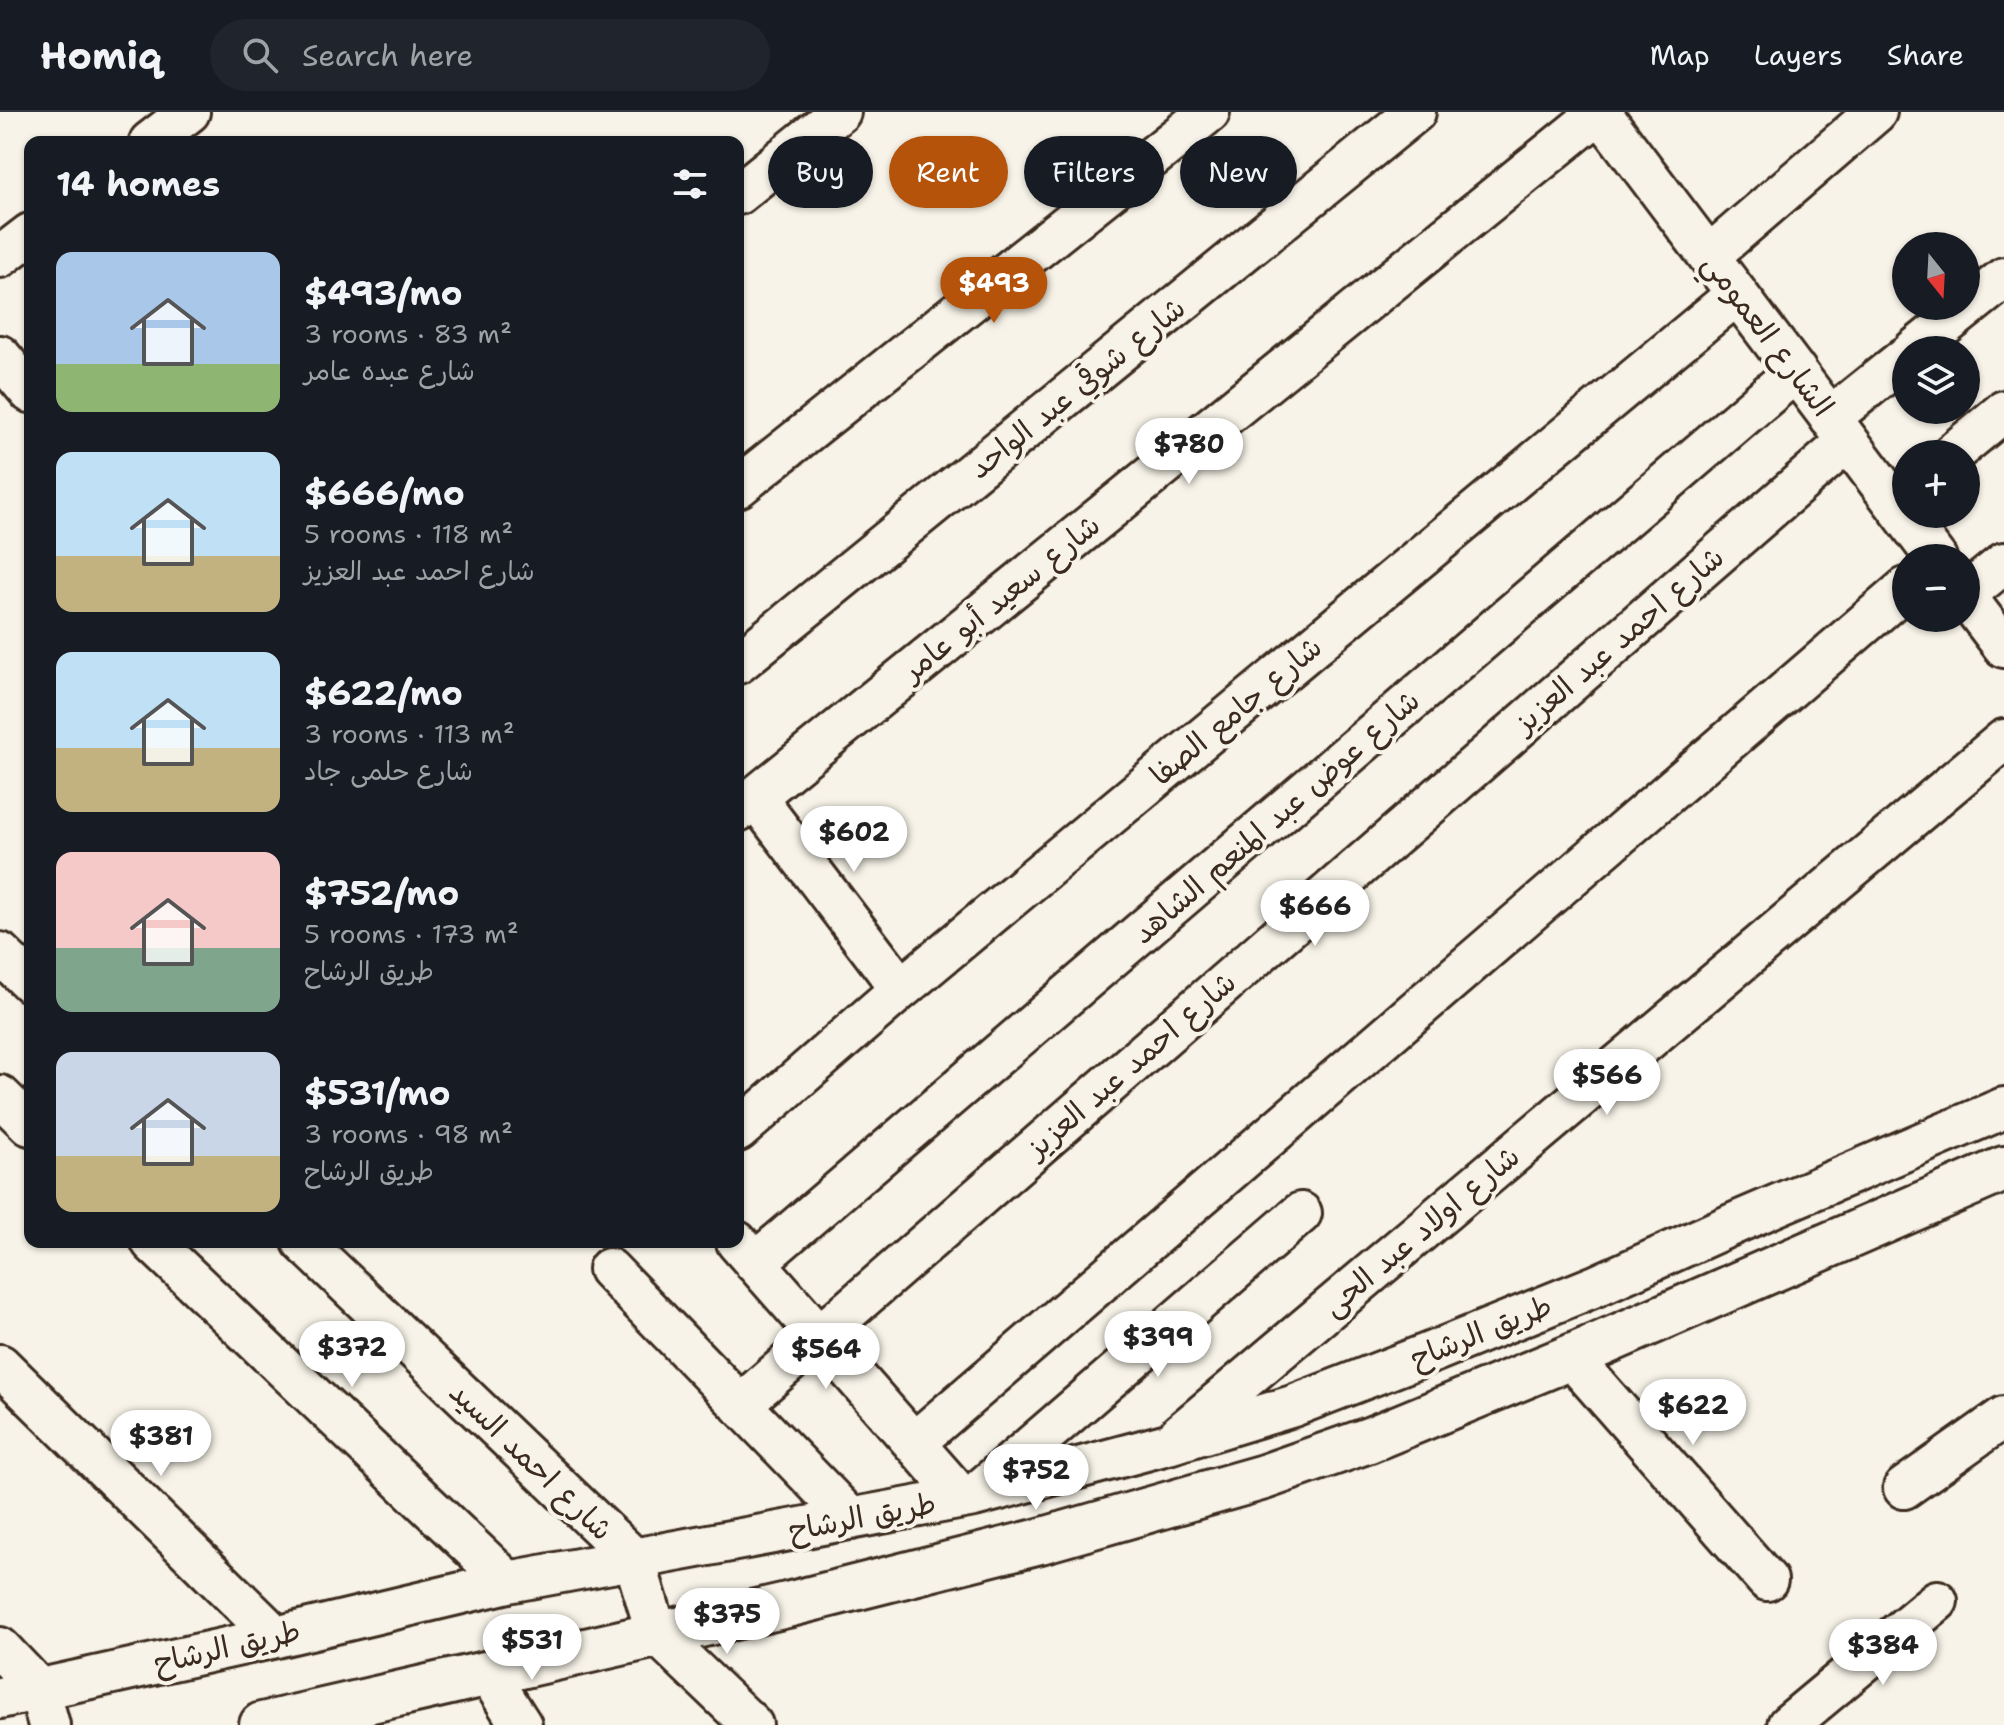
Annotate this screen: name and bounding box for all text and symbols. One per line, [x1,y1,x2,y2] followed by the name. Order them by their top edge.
[210,19,770,91] search box
[40,30,162,81] text: Homiq
[238,33,282,77] icon: search
[302,35,473,76] text: Search here
[1650,36,1710,74] text: Map
[1754,36,1843,74] text: Layers
[1887,36,1964,74] text: Share
[768,136,873,208] chip: Buy
[889,136,1008,208] chip: Rent
[1024,136,1164,208] chip: Filters
[1180,136,1297,208] chip: New
[56,161,220,207] text: 14 homes
[668,162,712,206] icon: filters
[1892,232,1980,320] north arrow
[1892,232,1980,632] map controls
[1689,244,1843,429] street label: الشارع العمومي
[947,257,1041,325] pin: $493
[958,265,1030,300] text: $493
[304,270,463,316] text: $493/mo
[120,284,216,380] icon: home
[959,287,1195,489] street label: شارع شوقي عبد الواحد
[304,316,512,351] text: 3 rooms · 83 m²
[1892,336,1980,424] button: layers
[304,353,475,388] text: شارع عبده عامر
[1142,418,1236,486] pin: $780
[1153,426,1225,461] text: $780
[1892,440,1980,528] button: +
[304,470,465,516] text: $666/mo
[120,484,216,580] icon: home
[890,505,1109,693] street label: شارع سعيد أبو عامر
[304,516,513,551] text: 5 rooms · 118 m²
[1503,537,1733,745] street label: شارع احمد عبد العزيز
[1892,544,1980,632] button: −
[304,553,535,588] text: شارع احمد عبد العزيز
[1141,627,1332,796] street label: شارع جامع الصفا
[304,670,463,716] text: $622/mo
[1123,680,1430,955] street label: شارع عوض عبد المنعم الشاهد
[120,684,216,780] icon: home
[304,716,515,751] text: 3 rooms · 113 m²
[304,753,473,788] text: شارع حلمى جاد
[807,806,901,874] pin: $602
[818,814,890,849] text: $602
[304,870,459,916] text: $752/mo
[1268,880,1362,948] pin: $666
[120,884,216,980] icon: home
[1279,888,1351,923] text: $666
[304,916,519,951] text: 5 rooms · 173 m²
[304,953,434,988] text: طريق الرشاح
[1015,962,1245,1170] street label: شارع احمد عبد العزيز
[1560,1049,1654,1117] pin: $566
[1572,1057,1642,1092] text: $566
[304,1070,451,1116] text: $531/mo
[120,1084,216,1180] icon: home
[304,1116,513,1151] text: 3 rooms · 98 m²
[1313,1136,1529,1326] street label: شارع اولاد عبد الحى
[304,1153,434,1188] text: طريق الرشاح
[1404,1284,1558,1379] street label: طريق الرشاح
[1111,1311,1205,1379] pin: $399
[1122,1319,1194,1354] text: $399
[305,1321,399,1389] pin: $372
[779,1323,873,1391] pin: $564
[317,1329,387,1364] text: $372
[791,1331,861,1366] text: $564
[440,1372,622,1550] street label: شارع احمد السيد
[1646,1379,1740,1447] pin: $622
[1657,1387,1729,1422] text: $622
[114,1410,208,1478] pin: $381
[128,1418,194,1453] text: $381
[989,1444,1083,1512] pin: $752
[1002,1452,1070,1487] text: $752
[785,1482,939,1551] street label: طريق الرشاح
[680,1588,774,1656] pin: $375
[693,1596,761,1631] text: $375
[149,1610,304,1683] street label: طريق الرشاح
[485,1614,579,1682] pin: $531
[1836,1619,1930,1687] pin: $384
[501,1622,563,1657] text: $531
[1847,1627,1919,1662] text: $384

